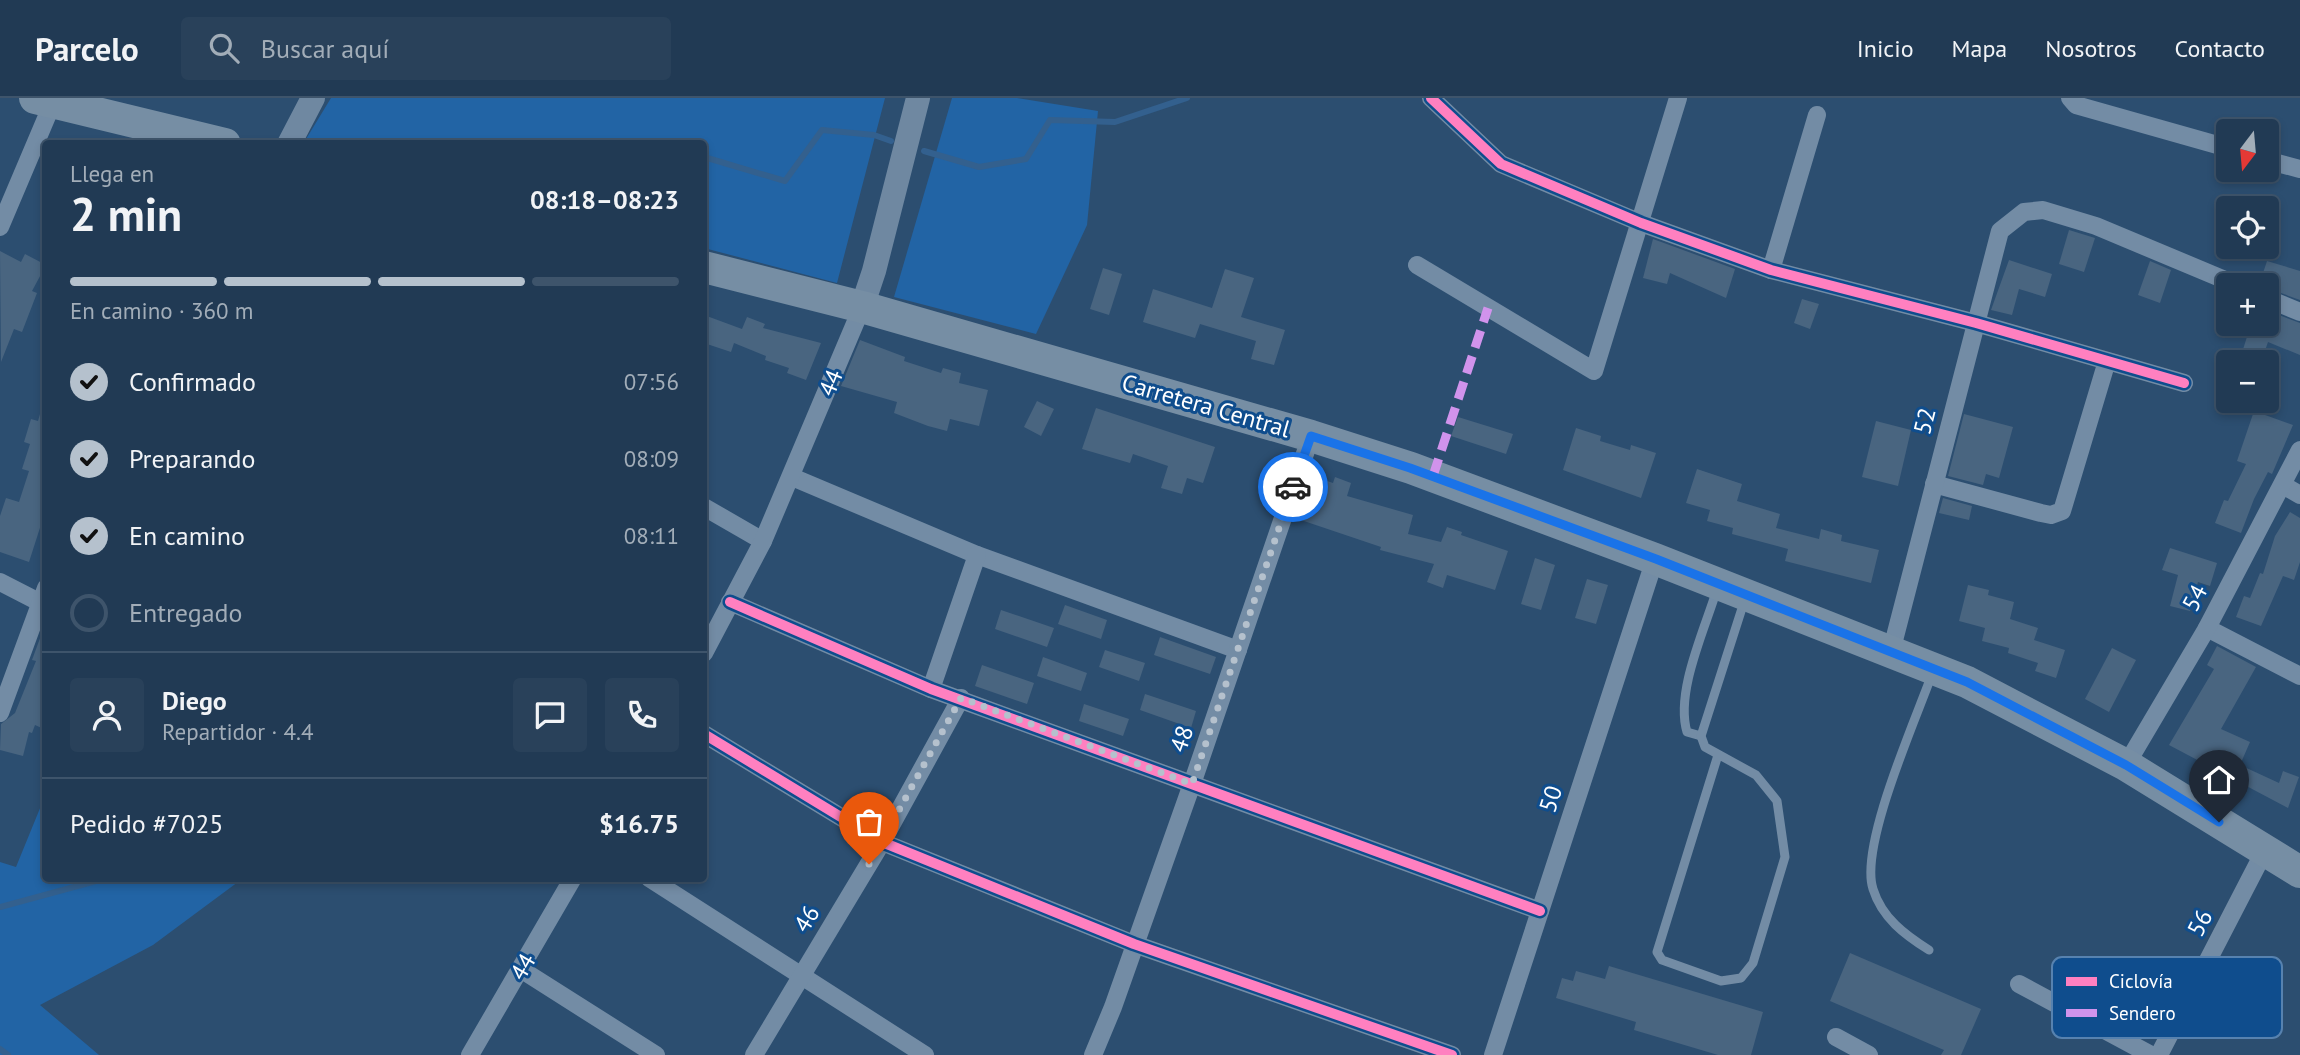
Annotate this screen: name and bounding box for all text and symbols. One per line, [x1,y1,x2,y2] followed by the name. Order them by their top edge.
[181,17,671,80] search box
[35,27,139,70] text: Parcelo
[205,29,243,67] icon: search
[261,32,389,65] text: Buscar aquí
[1857,33,1914,64] text: Inicio
[1952,33,2007,64] text: Mapa
[2045,33,2137,64] text: Nosotros
[2175,33,2265,64] text: Contacto
[2216,119,2278,182] north arrow
[2216,119,2279,413] map controls
[70,159,154,188] text: Llega en
[530,183,679,216] text: 08:18–08:23
[70,184,182,244] text: 2 min
[2216,196,2279,259] button: locate
[2216,273,2279,336] button: +
[70,296,253,325] text: En camino · 360 m
[2216,350,2279,413] button: −
[70,363,108,401] icon: check
[129,365,256,398] text: Confirmado
[811,365,850,401] street label: 44
[624,367,679,396] text: 07:56
[1118,367,1294,444] street label: Carretera Central
[1906,404,1943,437] street label: 52
[70,440,108,478] icon: check
[129,442,256,475] text: Preparando
[624,444,679,473] text: 08:09
[1258,452,1328,522] courier
[1274,468,1312,506] icon: car
[70,517,108,555] icon: check
[129,519,245,552] text: En camino
[624,521,679,550] text: 08:11
[2175,579,2214,617] street label: 54
[129,596,243,629] text: Entregado
[70,678,144,752] button: person
[513,678,587,752] button: chat
[605,678,679,752] button: phone
[162,684,227,717] text: Diego
[162,717,314,746] text: Repartidor · 4.4
[1163,721,1200,756] street label: 48
[2189,750,2249,822] pin
[2200,761,2238,799] icon: home
[1532,782,1569,816] street label: 50
[839,792,899,864] pin
[850,803,888,841] icon: bag
[70,807,223,840] text: Pedido #7025
[599,807,679,840] text: $16.75
[787,900,827,938] street label: 46
[2180,904,2219,941] street label: 56
[503,948,543,986] street label: 44
[2052,957,2282,1038] legend
[2109,969,2173,993] text: Ciclovía
[2109,1001,2176,1025] text: Sendero

